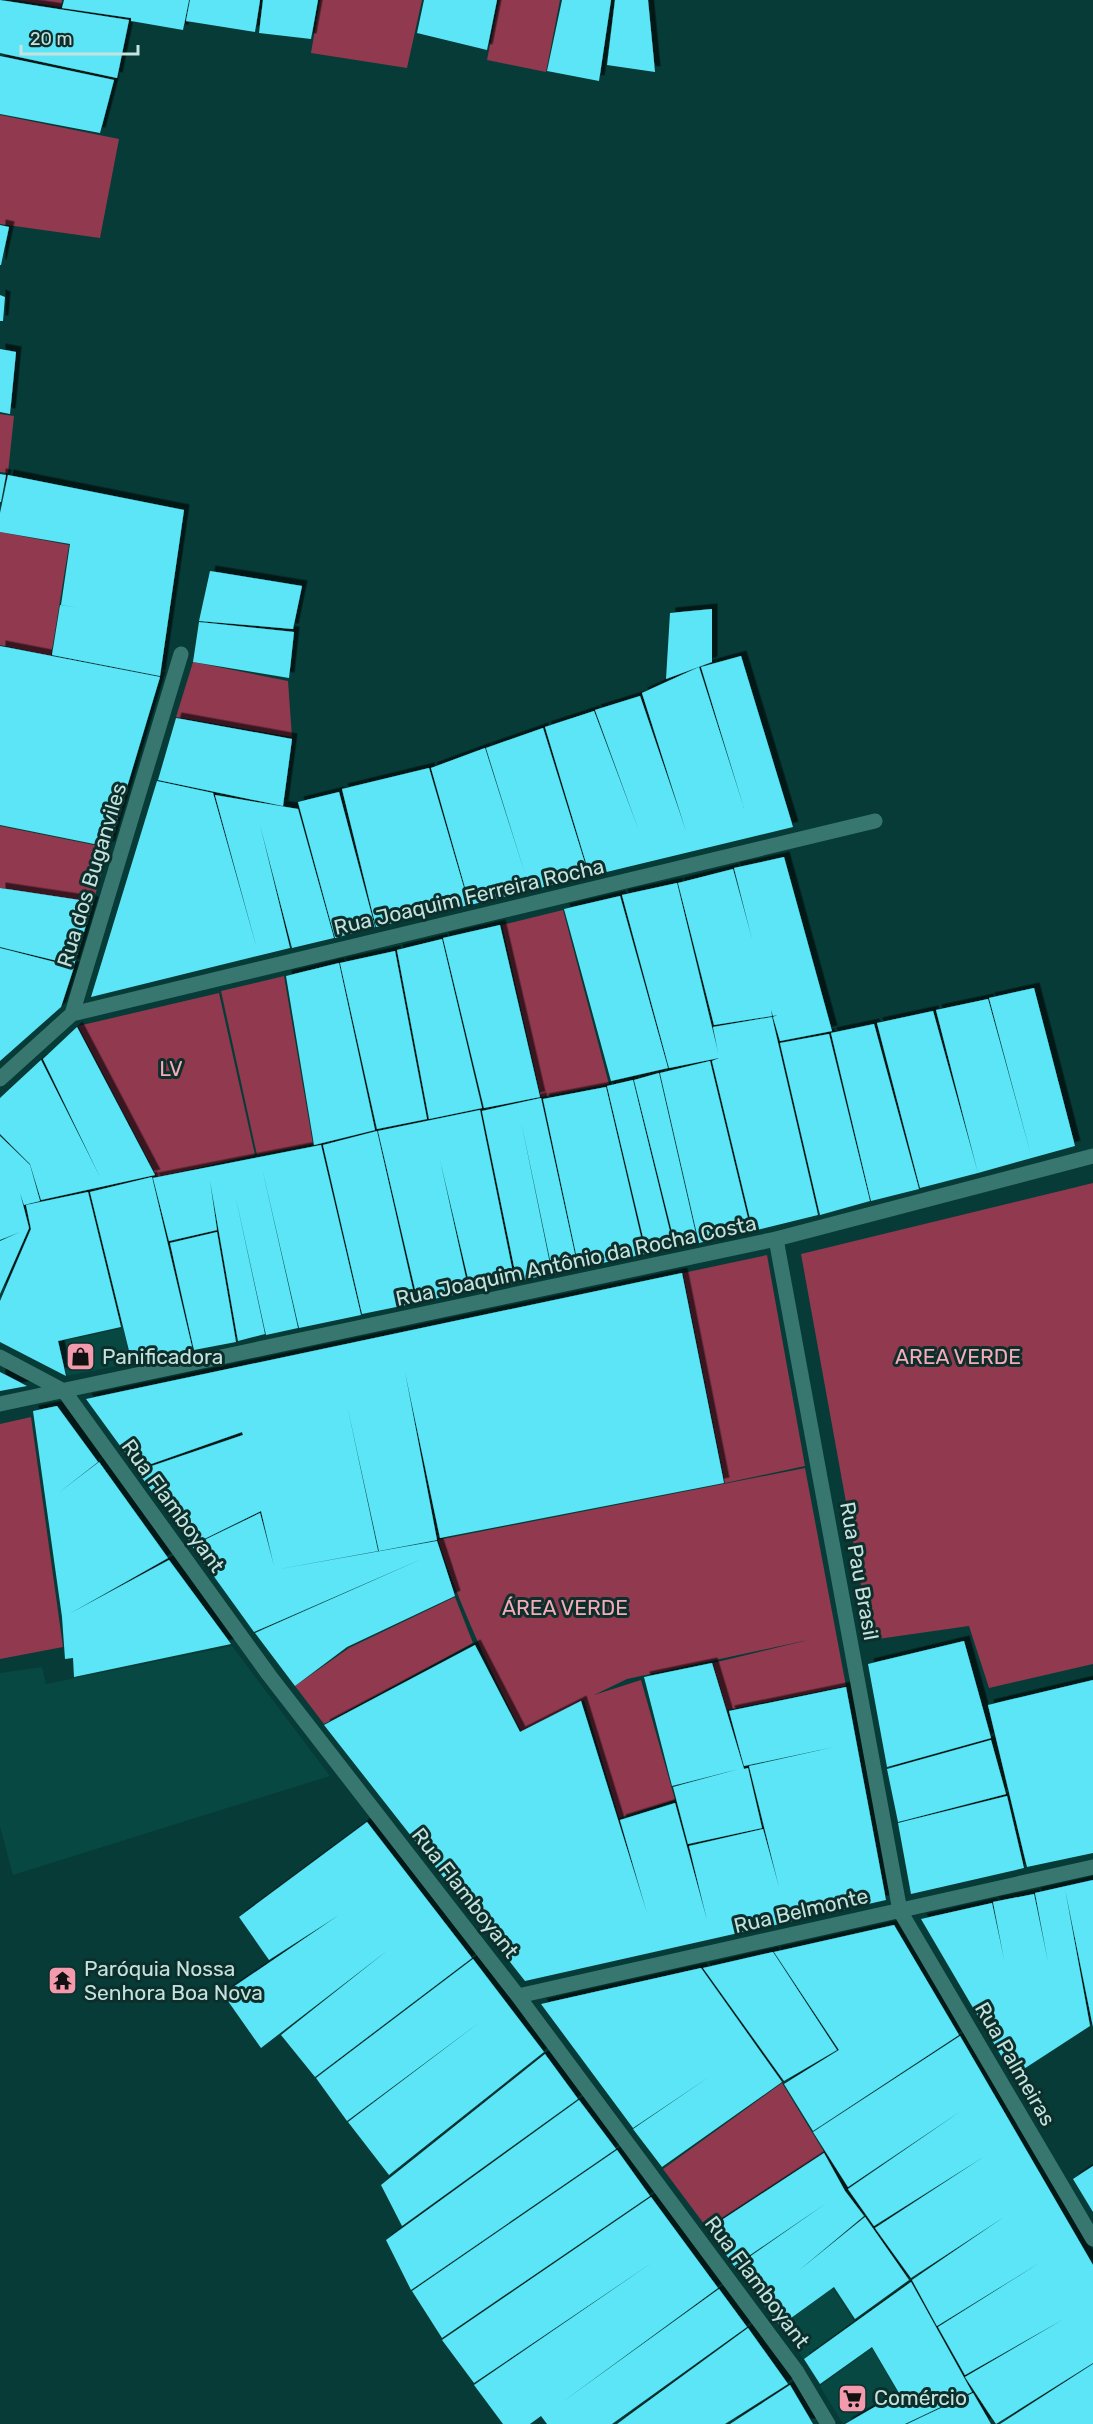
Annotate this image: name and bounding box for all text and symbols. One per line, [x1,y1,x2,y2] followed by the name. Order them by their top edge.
[21,18,138,56] scale bar
[30,28,72,50] text: 20 m
[52,780,131,970] street label: Rua dos Buganviles
[331,853,607,940] street label: Rua Joaquim Ferreira Rocha
[159,1056,183,1081] park label: LV
[393,1210,759,1311] street label: Rua Joaquim Antônio da Rocha Costa
[65,1341,97,1373] shop icon: Panificadora
[102,1344,223,1369] place label: Panificadora
[895,1344,1021,1369] park label: AREA VERDE
[117,1434,230,1577] street label: Rua Flamboyant
[835,1500,884,1642] street label: Rua Pau Brasil
[502,1595,628,1620] park label: ÁREA VERDE
[407,1823,524,1963] street label: Rua Flamboyant
[731,1883,871,1938] street label: Rua Belmonte
[84,1956,263,2005] place label: Paróquia Nossa Senhora Boa Nova
[47,1965,79,1997] temple icon: Paróquia Nossa Senhora Boa Nova
[970,1997,1061,2130] street label: Rua Palmeiras
[700,2211,815,2352] street label: Rua Flamboyant
[837,2382,869,2414] supermarket icon: Comércio
[874,2385,967,2410] place label: Comércio

